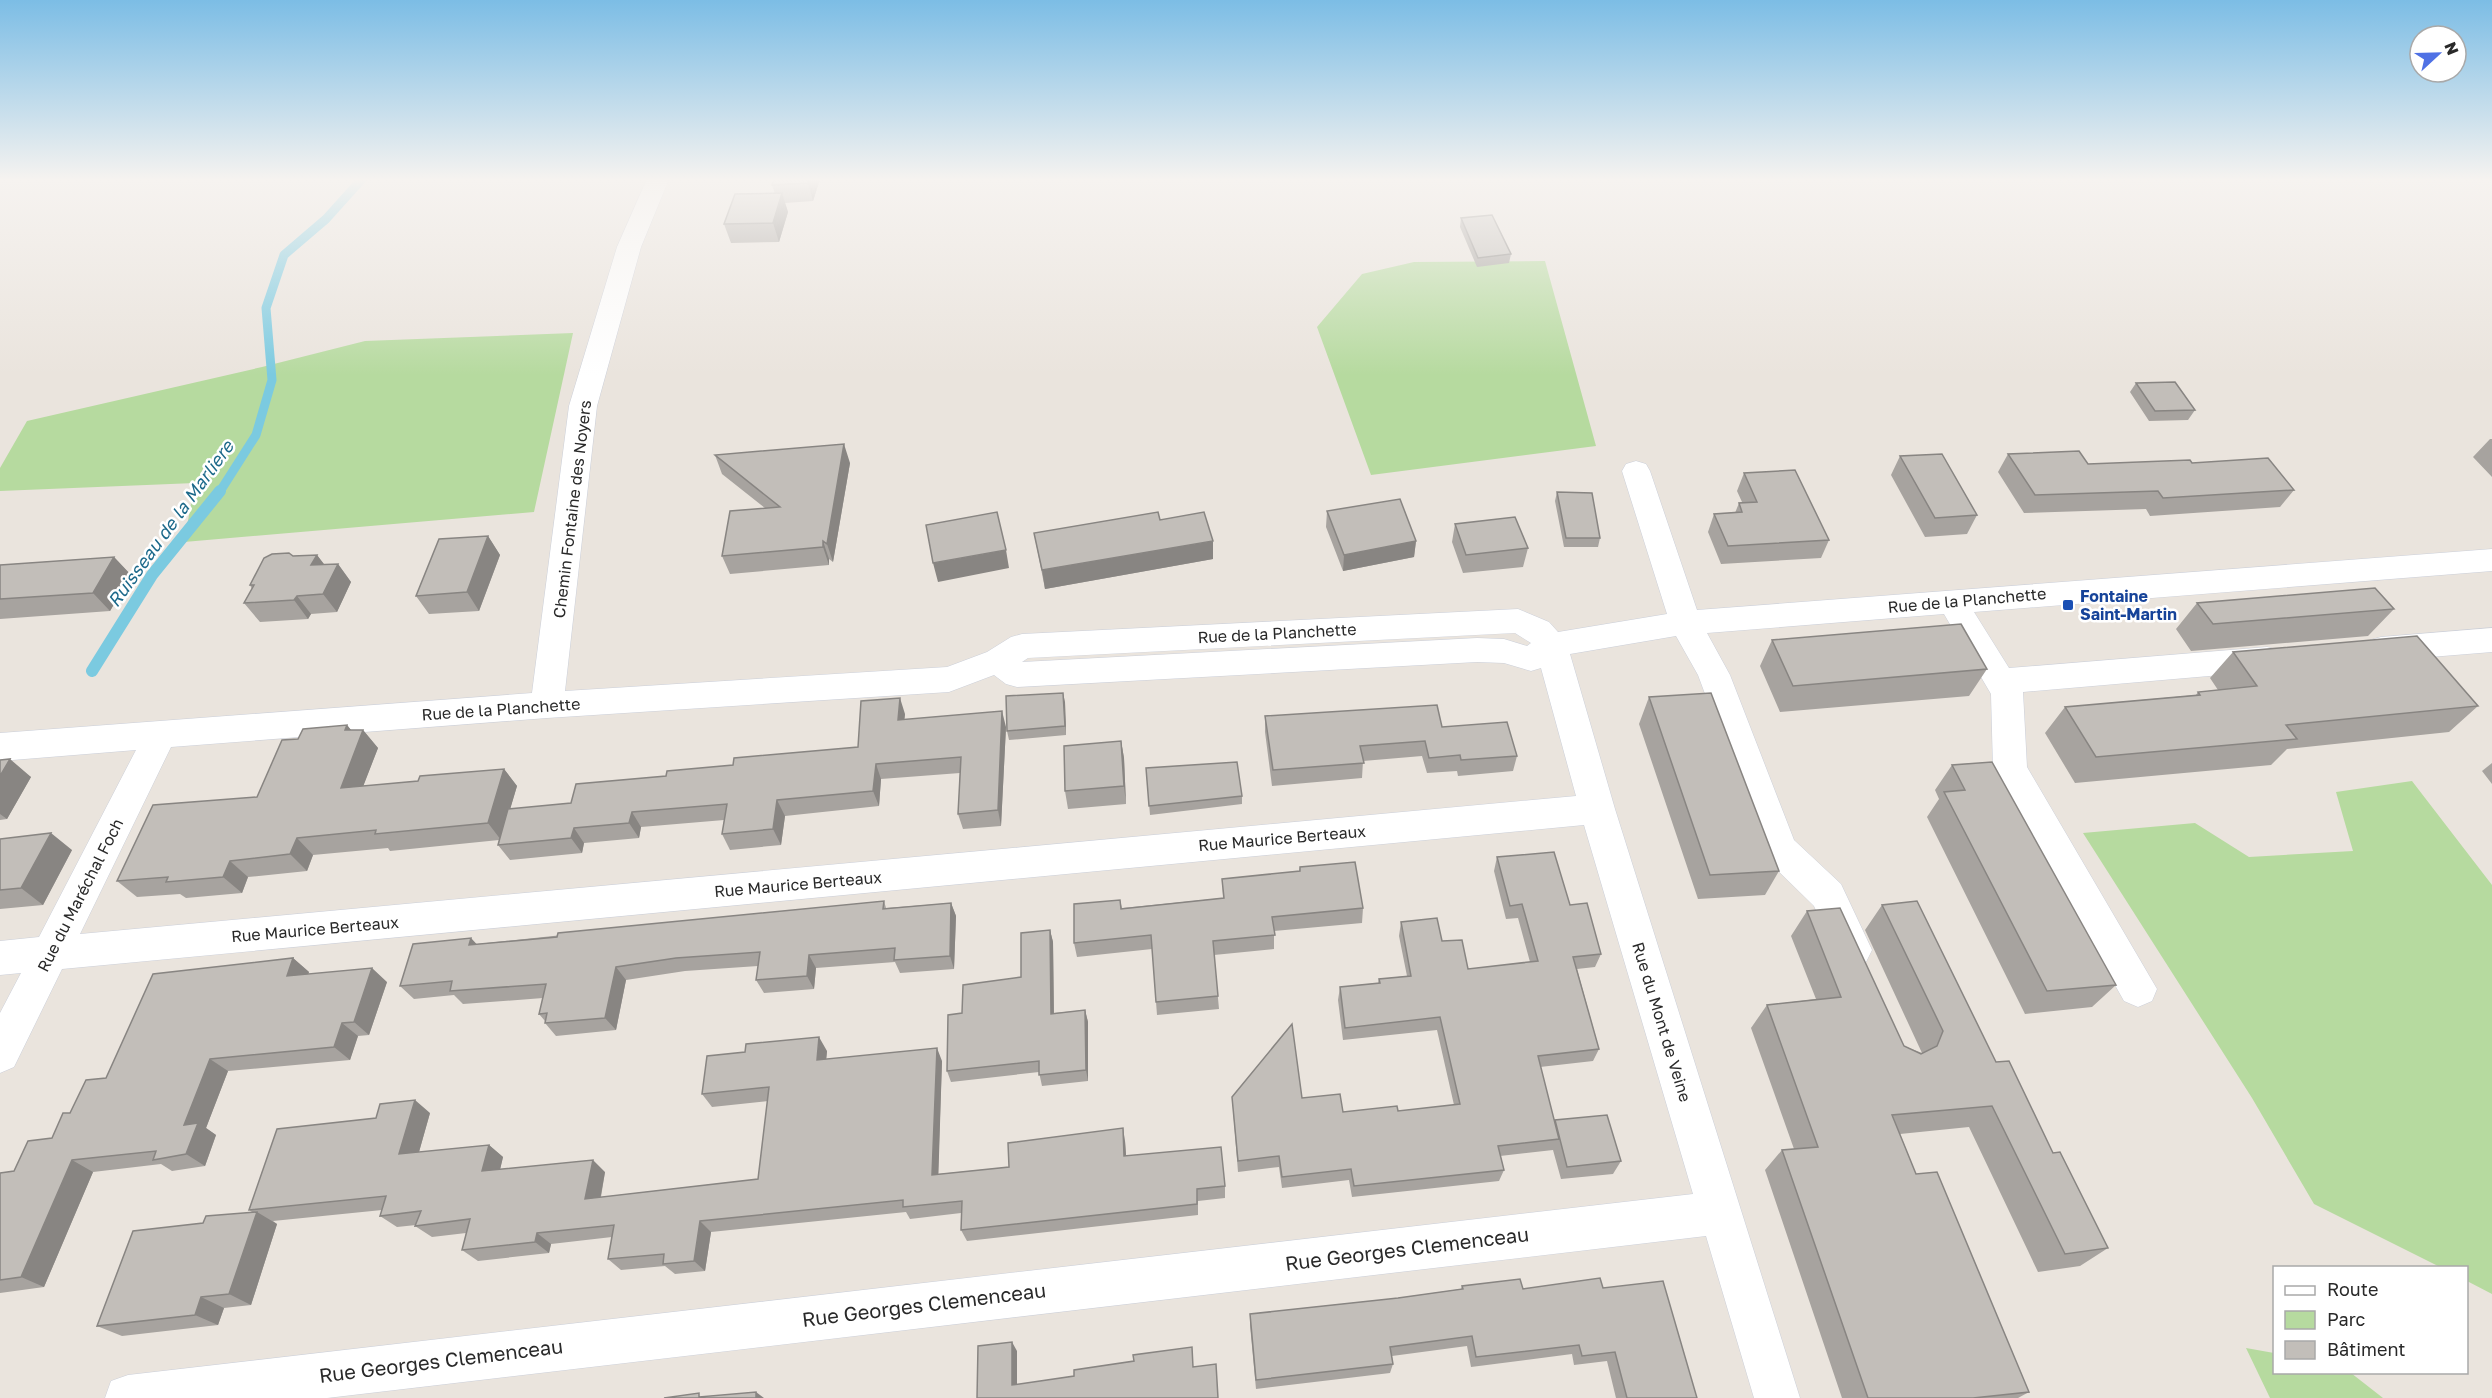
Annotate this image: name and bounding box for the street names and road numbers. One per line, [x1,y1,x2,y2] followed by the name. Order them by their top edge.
[549,399,595,619] street label: Chemin Fontaine des Noyers
[1887,583,2047,617] street label: Rue de la Planchette
[1197,619,1357,647] street label: Rue de la Planchette
[421,693,581,725] street label: Rue de la Planchette
[33,815,127,975] street label: Rue du Maréchal Foch
[1197,821,1367,855] street label: Rue Maurice Berteaux
[713,867,883,901] street label: Rue Maurice Berteaux
[230,912,400,946] street label: Rue Maurice Berteaux
[1628,940,1696,1104] street label: Rue du Mont de Veine
[1284,1221,1530,1275] street label: Rue Georges Clemenceau
[801,1277,1047,1331] street label: Rue Georges Clemenceau
[318,1333,564,1387] street label: Rue Georges Clemenceau

